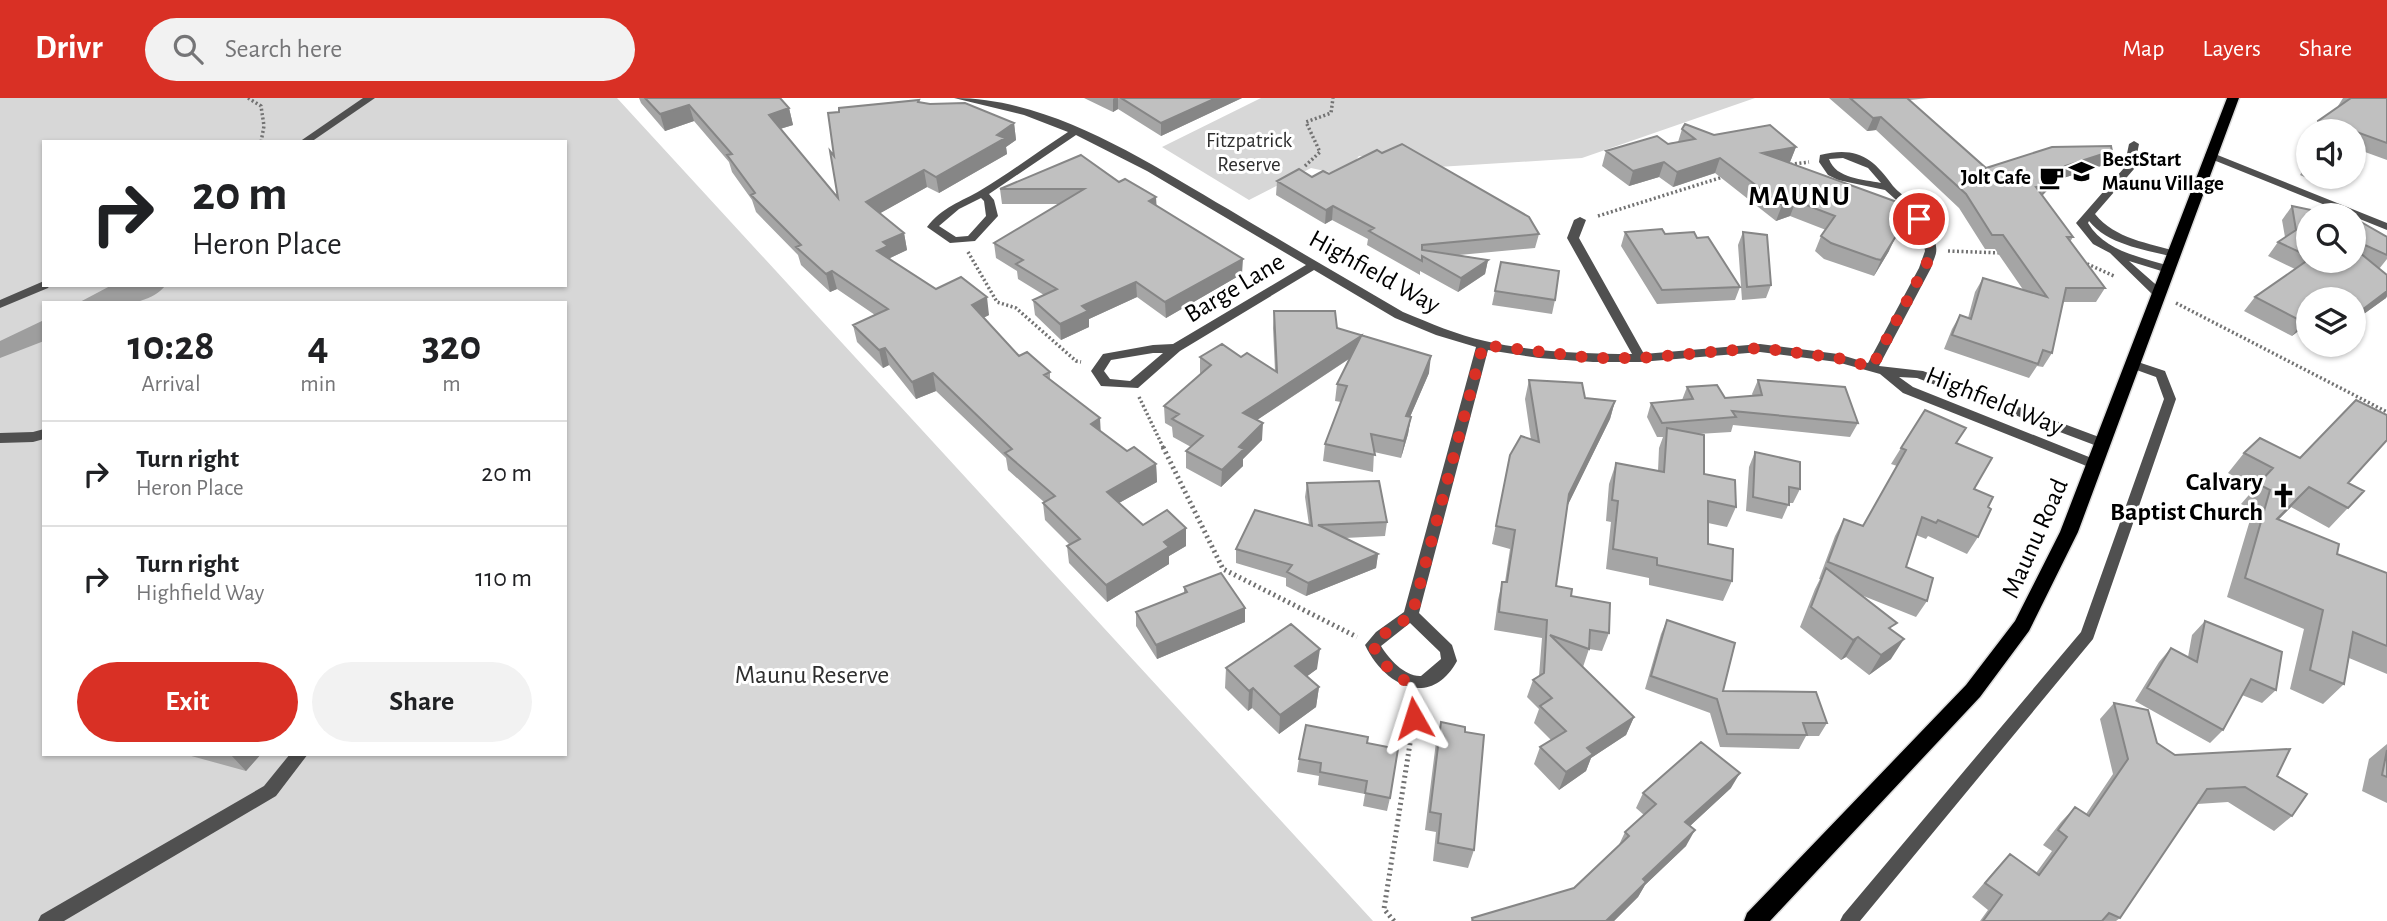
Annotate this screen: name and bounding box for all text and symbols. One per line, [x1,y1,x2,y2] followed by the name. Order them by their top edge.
[145,18,635,81] search box
[169,30,207,68] icon: search
[35,32,103,65] text: Drivr
[225,36,342,62] text: Search here
[2122,37,2164,61] text: Map
[2202,37,2261,61] text: Layers
[2299,37,2352,61] text: Share
[2296,119,2366,357] map controls
[2296,119,2366,189] button: sound
[1206,130,1293,175] park label: Fitzpatrick Reserve
[2102,149,2224,194] place label: BestStart Maunu Village
[2068,157,2096,185] school or university icon: BestStart Maunu Village
[2037,163,2065,191] cafe icon: Jolt Cafe
[1961,167,2031,188] place label: Jolt Cafe
[77,168,168,259] icon: right
[192,170,288,219] text: 20 m
[1748,183,1852,211] district label: MAUNU
[1889,189,1949,249] pin
[1900,200,1938,238] icon: arrive
[2296,203,2366,273] button: search
[1305,225,1444,318] street label: Highfield Way
[192,228,342,260] text: Heron Place
[1180,248,1289,328] street label: Barge Lane
[2296,287,2366,357] button: layers
[128,325,215,367] text: 10:28
[308,325,329,367] text: 4
[422,325,481,367] text: 320
[1922,362,2067,440] street label: Highfield Way
[142,373,201,396] text: Arrival
[300,373,336,396] text: min
[442,373,461,396] text: m
[136,446,239,472] text: Turn right
[77,455,115,493] icon: right
[481,460,532,486] text: 20 m
[2110,469,2263,525] place label: Calvary Baptist Church
[1997,475,2073,602] street label: Maunu Road
[136,477,244,500] text: Heron Place
[2269,482,2297,510] church icon: Calvary Baptist Church
[136,551,239,577] text: Turn right
[77,560,115,598] icon: right
[475,565,532,591] text: 110 m
[136,582,264,605] text: Highfield Way
[77,662,298,742] button: Exit
[312,662,532,742] button: Share
[735,662,889,688] park label: Maunu Reserve
[1377,681,1451,755] position arrow

